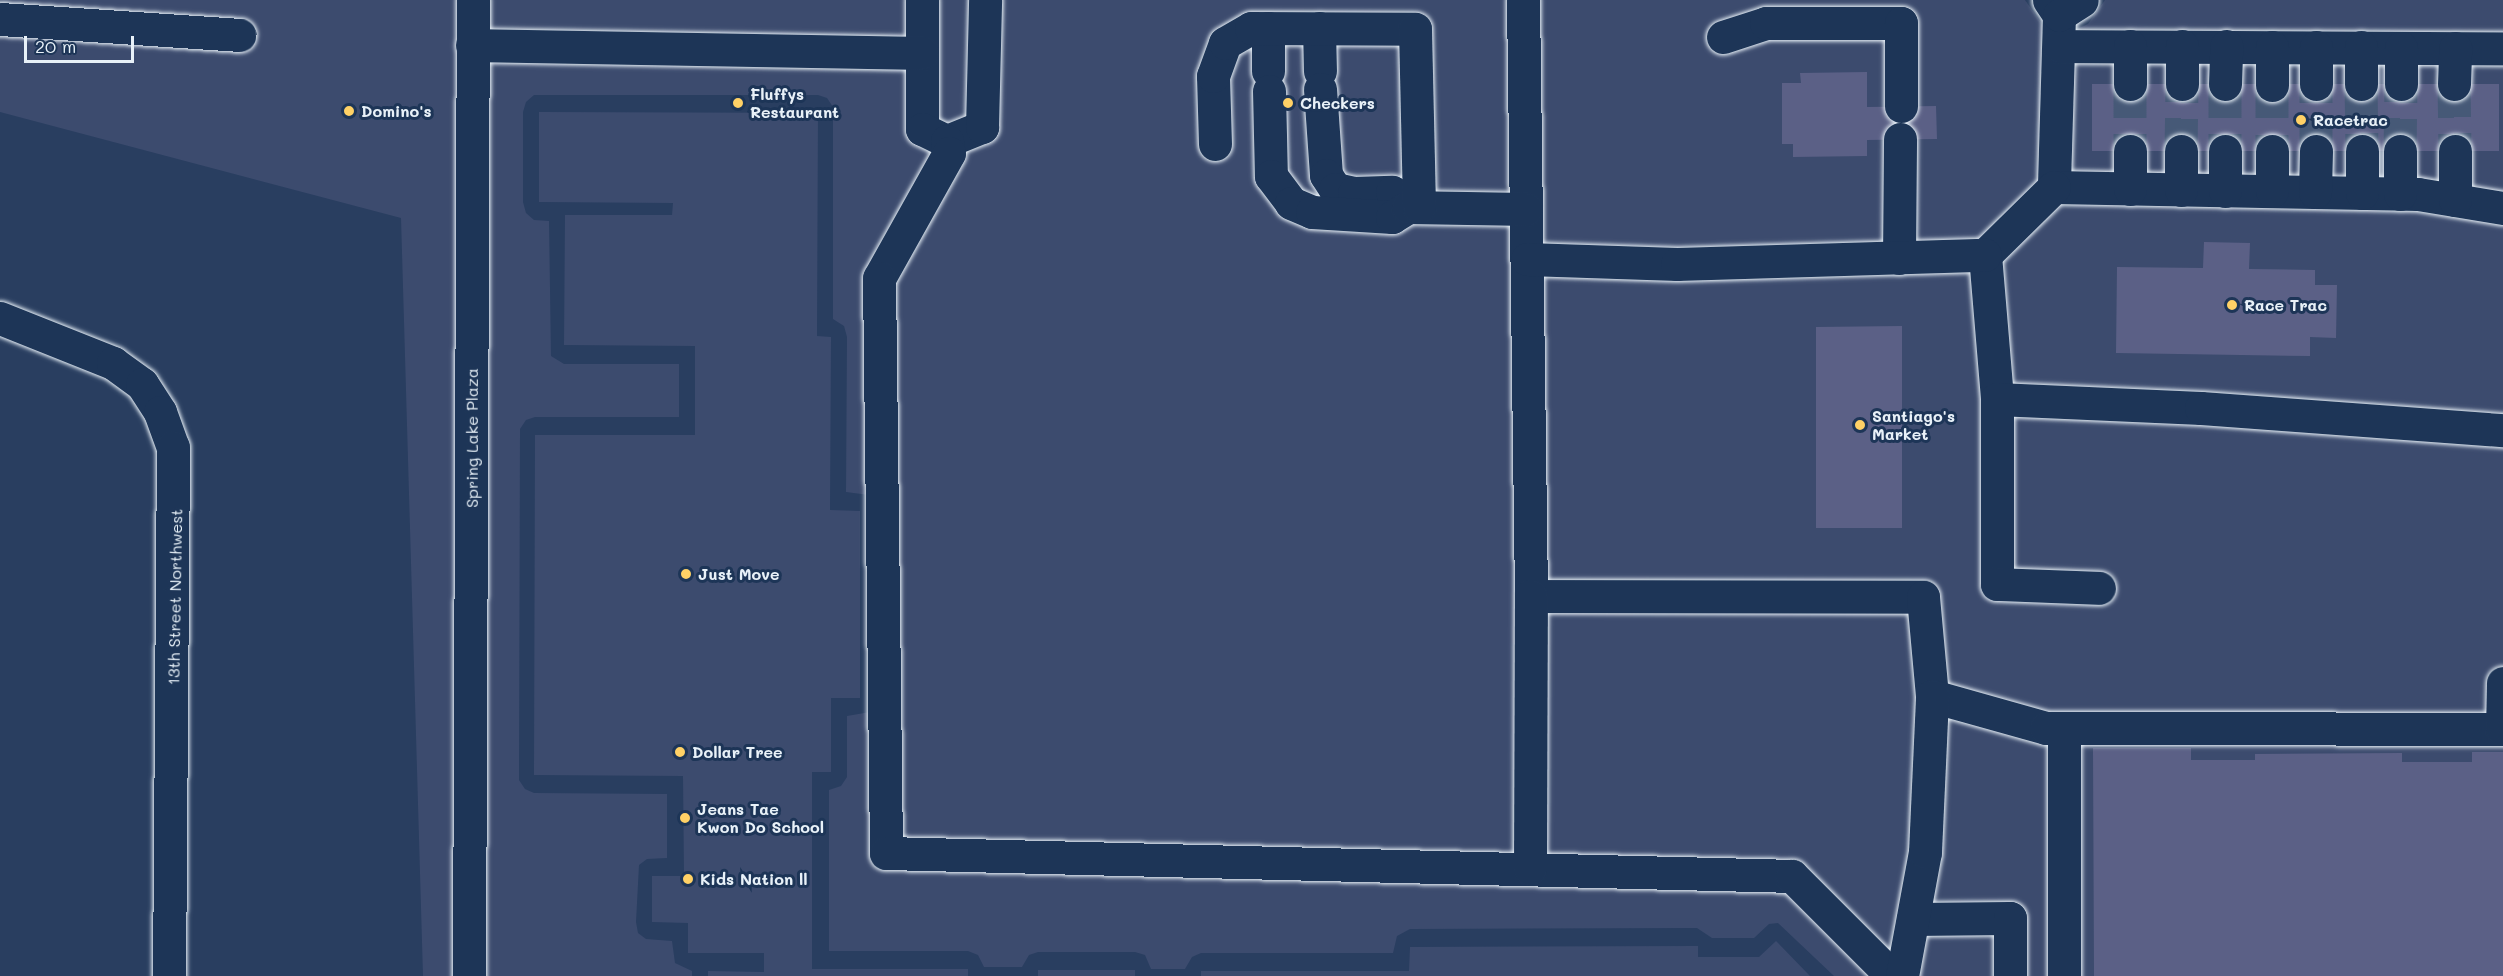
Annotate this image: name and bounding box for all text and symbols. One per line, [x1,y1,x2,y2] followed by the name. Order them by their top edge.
[27,24,136,62] scale bar
[35,34,76,58] text: 20 m
[750,84,839,122] place label: Fluffys Restaurant
[1300,93,1375,113] place label: Checkers
[731,96,745,110] marker: Fluffys Restaurant
[1281,96,1295,110] marker: Checkers
[361,101,432,121] place label: Domino's
[342,104,356,118] marker: Domino's
[2313,110,2388,130] place label: Racetrac
[2294,113,2308,127] marker: Racetrac
[2244,295,2327,315] place label: Race Trac
[2225,298,2239,312] marker: Race Trac
[462,368,482,508] street label: Spring Lake Plaza
[1872,406,1955,444] place label: Santiago's Market
[1853,418,1867,432] marker: Santiago's Market
[164,509,186,685] street label: 13th Street Northwest
[698,564,780,584] place label: Just Move
[679,567,693,581] marker: Just Move
[692,742,783,762] place label: Dollar Tree
[673,745,687,759] marker: Dollar Tree
[697,799,824,837] place label: Jeans Tae Kwon Do School
[678,811,692,825] marker: Jeans Tae Kwon Do School
[700,869,808,889] place label: Kids Nation ll
[681,872,695,886] marker: Kids Nation ll

